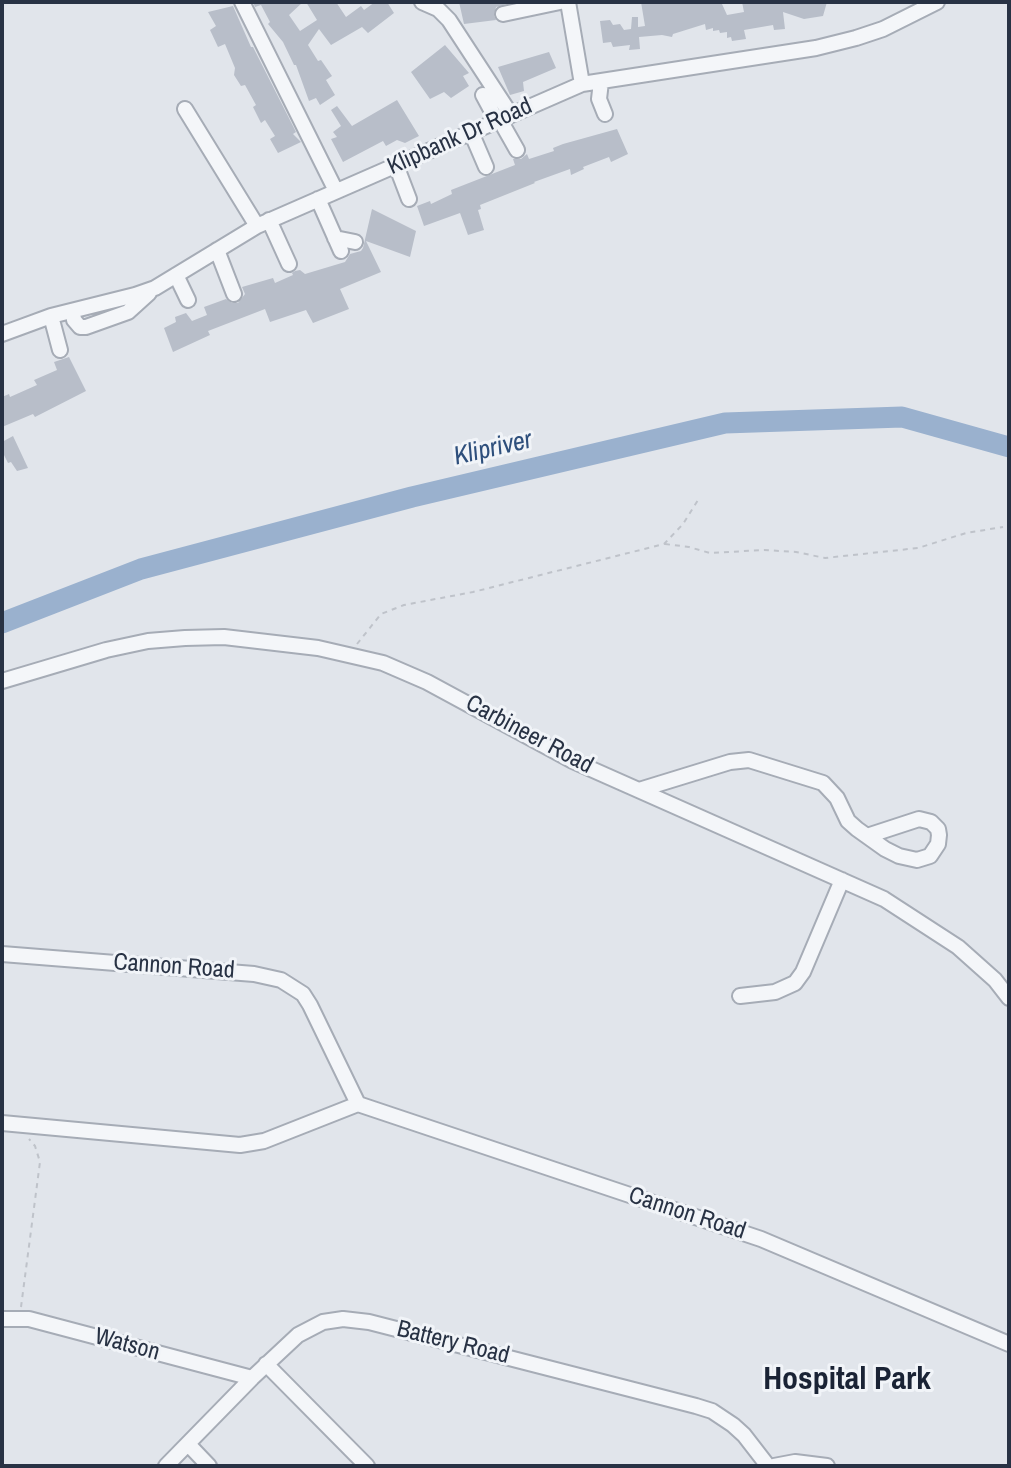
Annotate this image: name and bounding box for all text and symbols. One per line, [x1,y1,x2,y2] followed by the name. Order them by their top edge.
[383,92,537,182] street label: Klipbank Dr Road
[451,425,535,473] water label: Klipriver
[460,689,598,781] street label: Carbineer Road
[112,948,236,986] street label: Cannon Road
[625,1182,749,1246] street label: Cannon Road
[394,1315,512,1371] street label: Battery Road
[91,1323,163,1367] street label: Watson
[763,1361,931,1399] district label: Hospital Park

